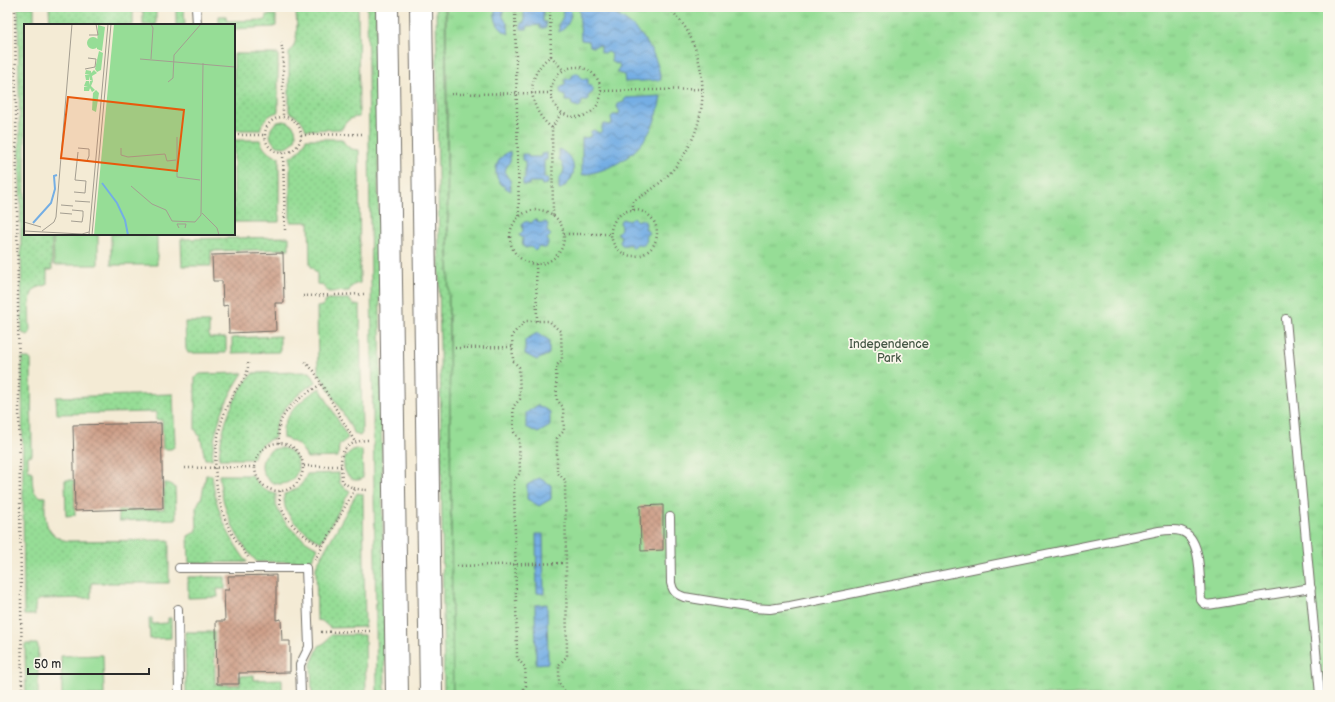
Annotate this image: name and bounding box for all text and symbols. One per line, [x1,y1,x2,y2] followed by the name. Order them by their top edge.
[24,24,235,235] inset map
[849,337,929,366] park label: Independence Park
[28,650,149,676] scale bar
[34,657,61,672] text: 50 m

